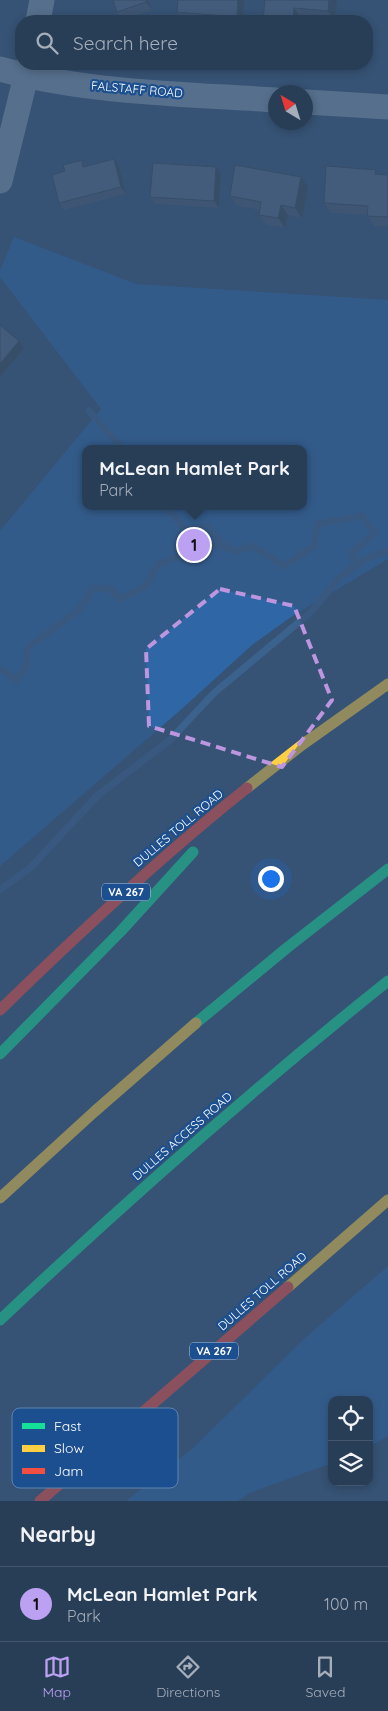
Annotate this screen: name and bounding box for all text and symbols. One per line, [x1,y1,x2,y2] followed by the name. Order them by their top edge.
[15,15,373,70] search box
[33,29,61,57] icon: search
[73,31,178,55] text: Search here
[91,78,184,101] street label: FALSTAFF ROAD
[268,85,313,130] north arrow
[82,445,307,510] popup
[99,456,290,480] text: McLean Hamlet Park
[99,480,133,500] text: Park
[178,526,210,564] pin: 1
[130,786,226,870] street label: DULLES TOLL ROAD
[258,866,284,892] your location
[102,884,150,900] road number: VA 267
[129,1088,235,1183] street label: DULLES ACCESS ROAD
[215,1248,310,1334] street label: DULLES TOLL ROAD
[190,1342,238,1360] road number: VA 267
[328,1396,373,1486] map controls
[328,1396,373,1441] button: locate
[12,1408,178,1488] legend
[54,1417,82,1435] text: Fast
[54,1439,84,1457] text: Slow
[328,1441,373,1486] button: layers
[54,1462,83,1480] text: Jam
[20,1521,96,1547] text: Nearby
[67,1582,258,1606] text: McLean Hamlet Park
[33,1594,39,1614] text: 1
[324,1594,368,1614] text: 100 m
[67,1606,101,1626] text: Park
[43,1653,71,1701] tab: Map
[156,1653,220,1701] tab: Directions
[305,1653,345,1701] tab: Saved

